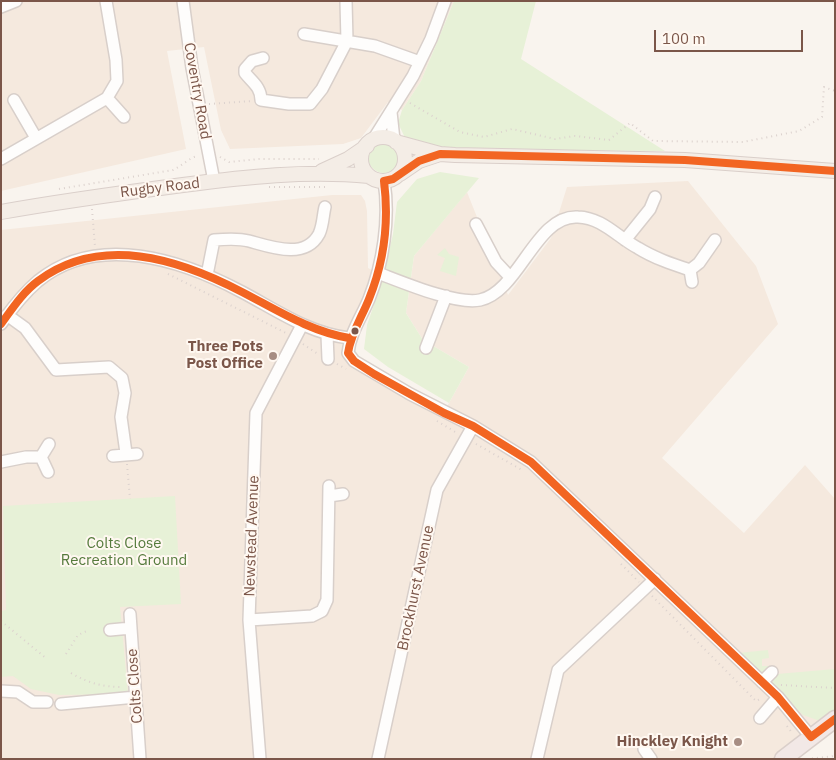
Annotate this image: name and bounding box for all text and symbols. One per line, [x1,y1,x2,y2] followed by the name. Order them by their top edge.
[656,20,805,52] scale bar
[662,29,706,48] text: 100 m
[180,41,214,141] street label: Coventry Road
[119,174,201,202] street label: Rugby Road
[350,326,360,336] unlabelled marker
[186,338,263,373] place label: Three Pots Post Office
[267,350,279,362] marker: Three Pots Post Office
[241,475,263,597] street label: Newstead Avenue
[394,524,438,652] street label: Brockhurst Avenue
[61,535,187,570] park label: Colts Close Recreation Ground
[123,648,147,724] street label: Colts Close
[617,733,728,751] place label: Hinckley Knight
[732,736,744,748] marker: Hinckley Knight

